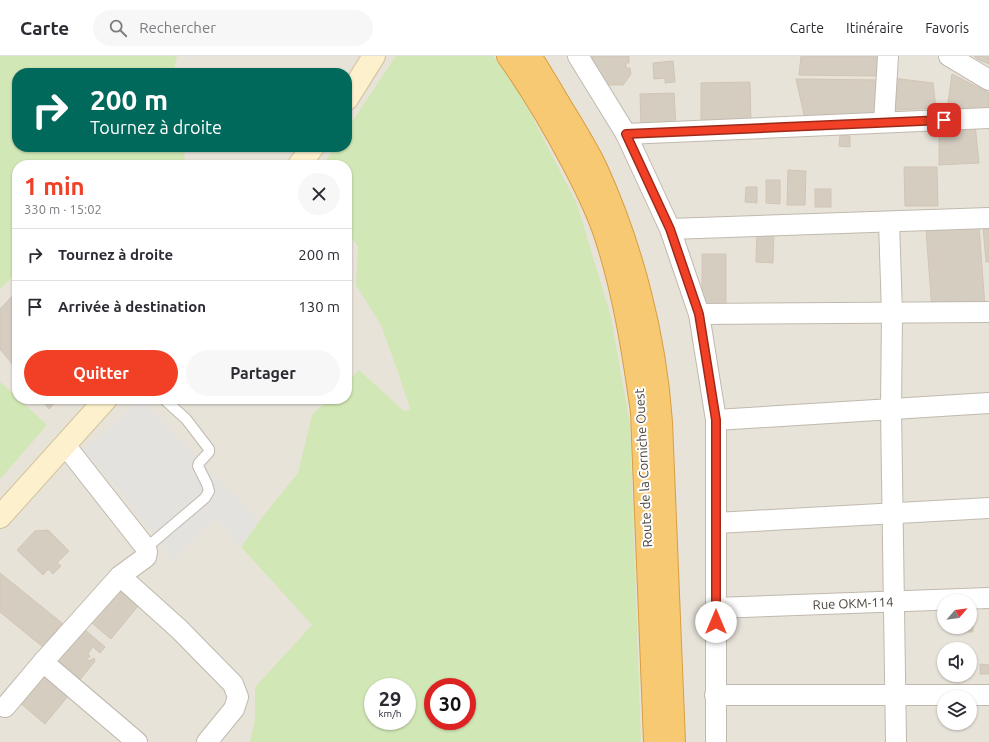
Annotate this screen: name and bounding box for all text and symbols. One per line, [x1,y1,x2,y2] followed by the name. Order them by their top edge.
[93,10,373,46] search box
[20,17,69,39] text: Carte
[107,17,129,39] icon: search
[139,19,216,36] text: Rechercher
[790,20,824,36] text: Carte
[846,20,903,36] text: Itinéraire
[925,20,969,36] text: Favoris
[24,84,76,136] icon: right
[90,84,168,115] text: 200 m
[927,103,961,137] pin
[933,109,955,131] icon: arrive
[90,117,222,137] text: Tournez à droite
[24,173,85,200] text: 1 min
[298,173,340,215] button: close
[24,202,102,216] text: 330 m · 15:02
[24,244,46,266] icon: right
[58,246,173,263] text: Tournez à droite
[298,246,340,263] text: 200 m
[24,296,46,318] icon: arrive
[58,298,206,315] text: Arrivée à destination
[298,298,340,315] text: 130 m
[24,350,178,396] button: Quitter
[186,350,340,396] button: Partager
[632,388,654,548] street label: Route de la Corniche Ouest
[937,594,977,634] north arrow
[937,594,977,730] map controls
[812,595,894,611] street label: Rue OKM-114
[695,601,737,643] position arrow
[937,642,977,682] button: sound
[424,678,476,730] speed limit sign: 30
[379,687,401,710] text: 29
[937,690,977,730] button: layers
[378,708,402,719] text: km/h

